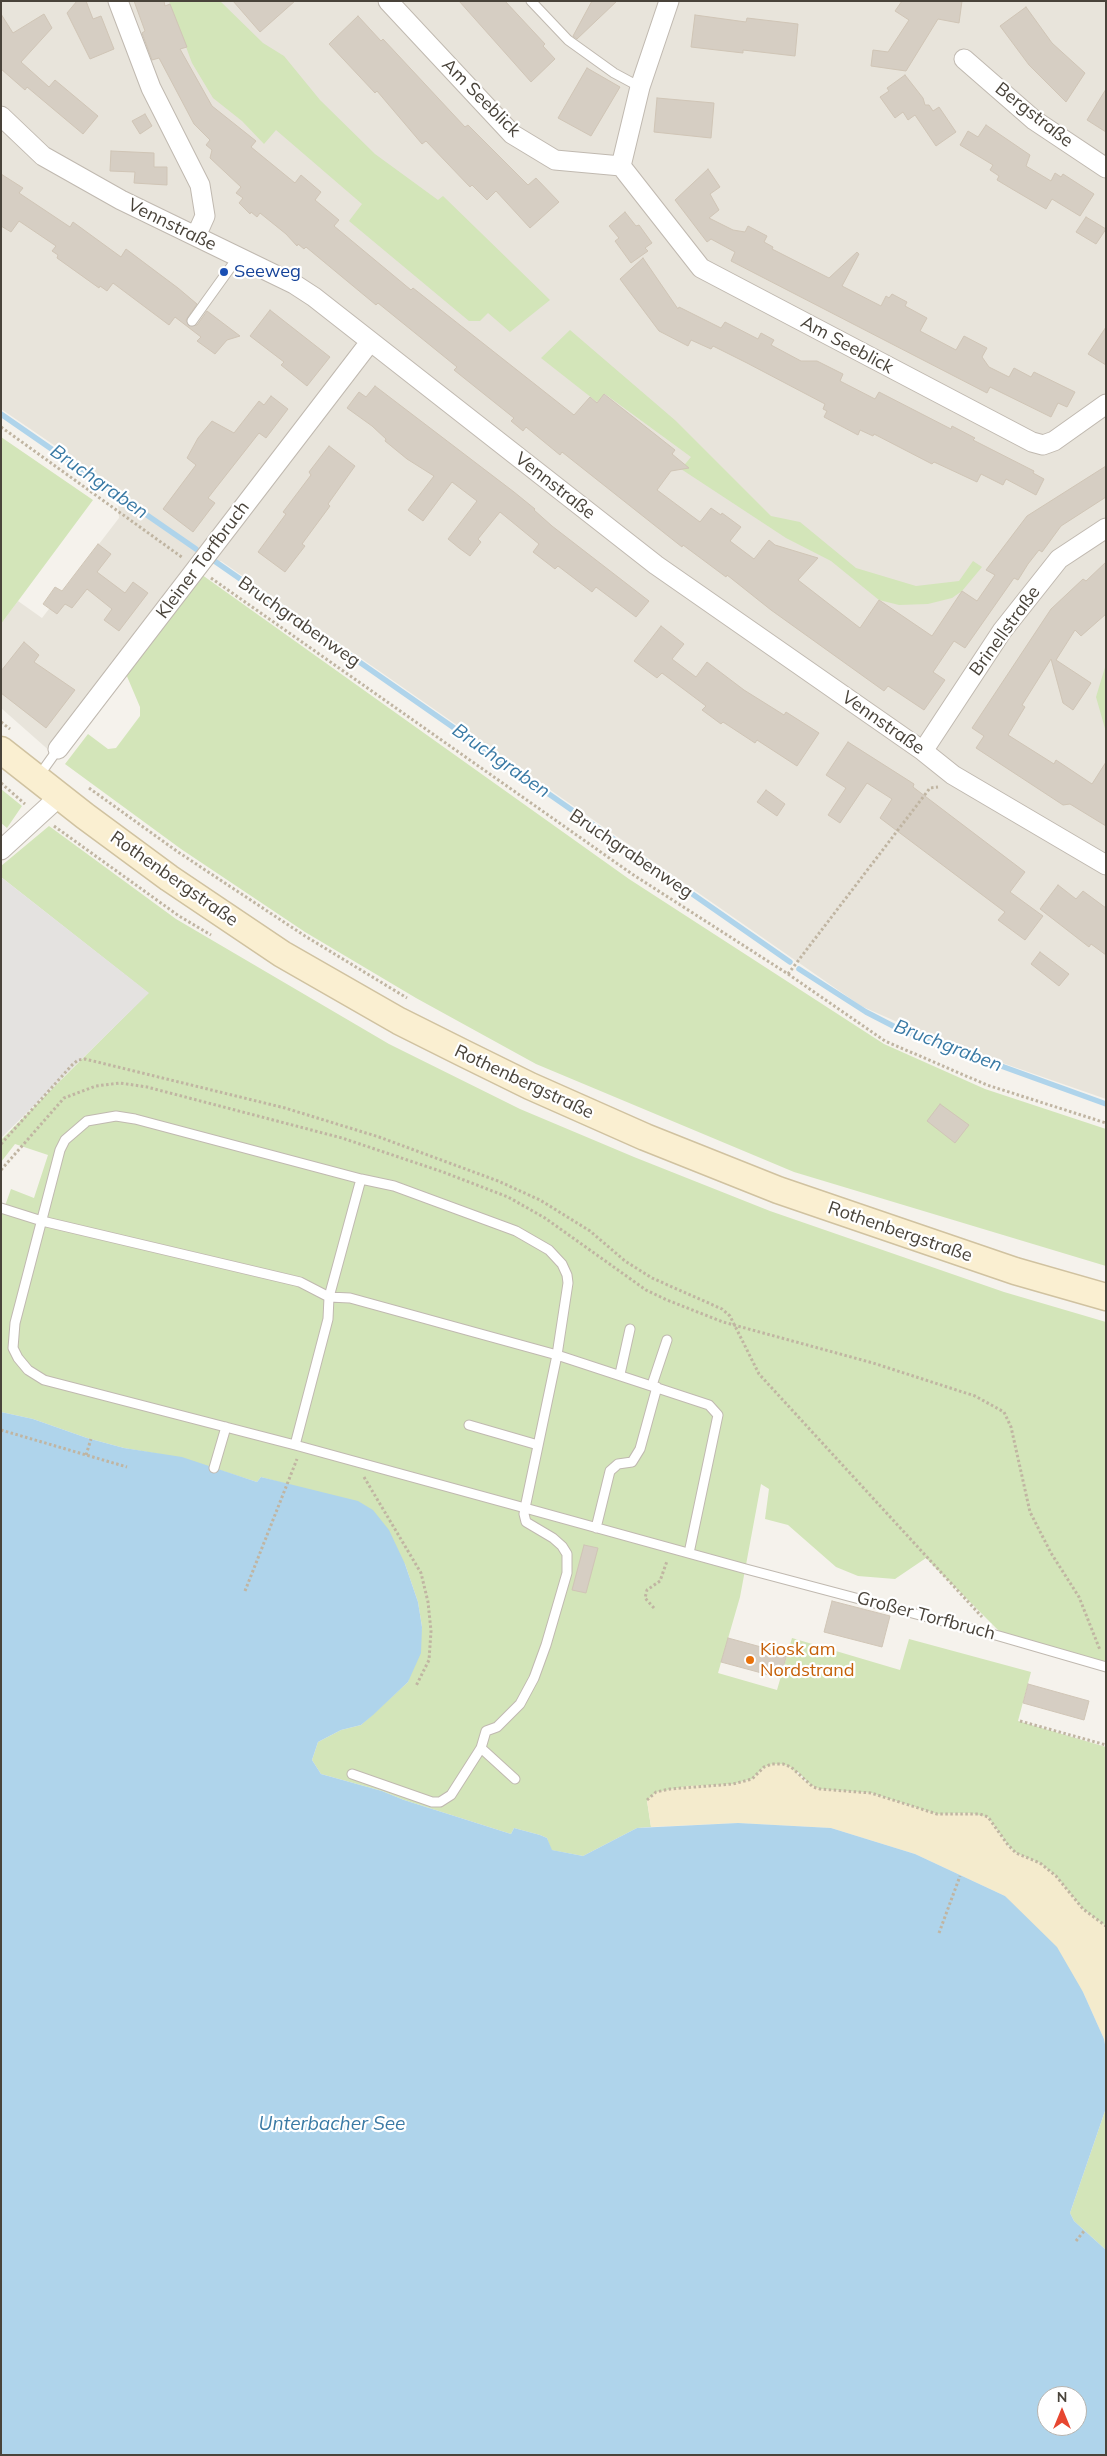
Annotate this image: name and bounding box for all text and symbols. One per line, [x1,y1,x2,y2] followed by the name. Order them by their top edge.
[437,54,525,142] street label: Am Seeblick
[991,78,1077,152] street label: Bergstraße
[124,194,220,256] street label: Vennstraße
[234,261,301,283] place label: Seeweg
[218,266,230,278] marker: Seeweg
[797,312,897,378] street label: Am Seeblick
[46,440,152,524] water label: Bruchgraben
[511,448,599,524] street label: Vennstraße
[152,497,254,623] street label: Kleiner Torfbruch
[234,572,364,672] street label: Bruchgrabenweg
[965,582,1045,680] street label: Brinellstraße
[837,687,929,759] street label: Vennstraße
[448,719,554,803] water label: Bruchgraben
[565,805,697,903] street label: Bruchgrabenweg
[106,827,242,931] street label: Rothenbergstraße
[891,1015,1005,1077] water label: Bruchgraben
[451,1040,597,1124] street label: Rothenbergstraße
[825,1197,975,1267] street label: Rothenbergstraße
[854,1587,998,1645] street label: Großer Torfbruch
[760,1639,855,1682] place label: Kiosk am Nordstrand
[744,1654,756,1666] marker: Kiosk am Nordstrand
[259,2113,405,2135] water label: Unterbacher See
[1037,2386,1087,2436] north arrow
[1057,2388,1067,2406] text: N

